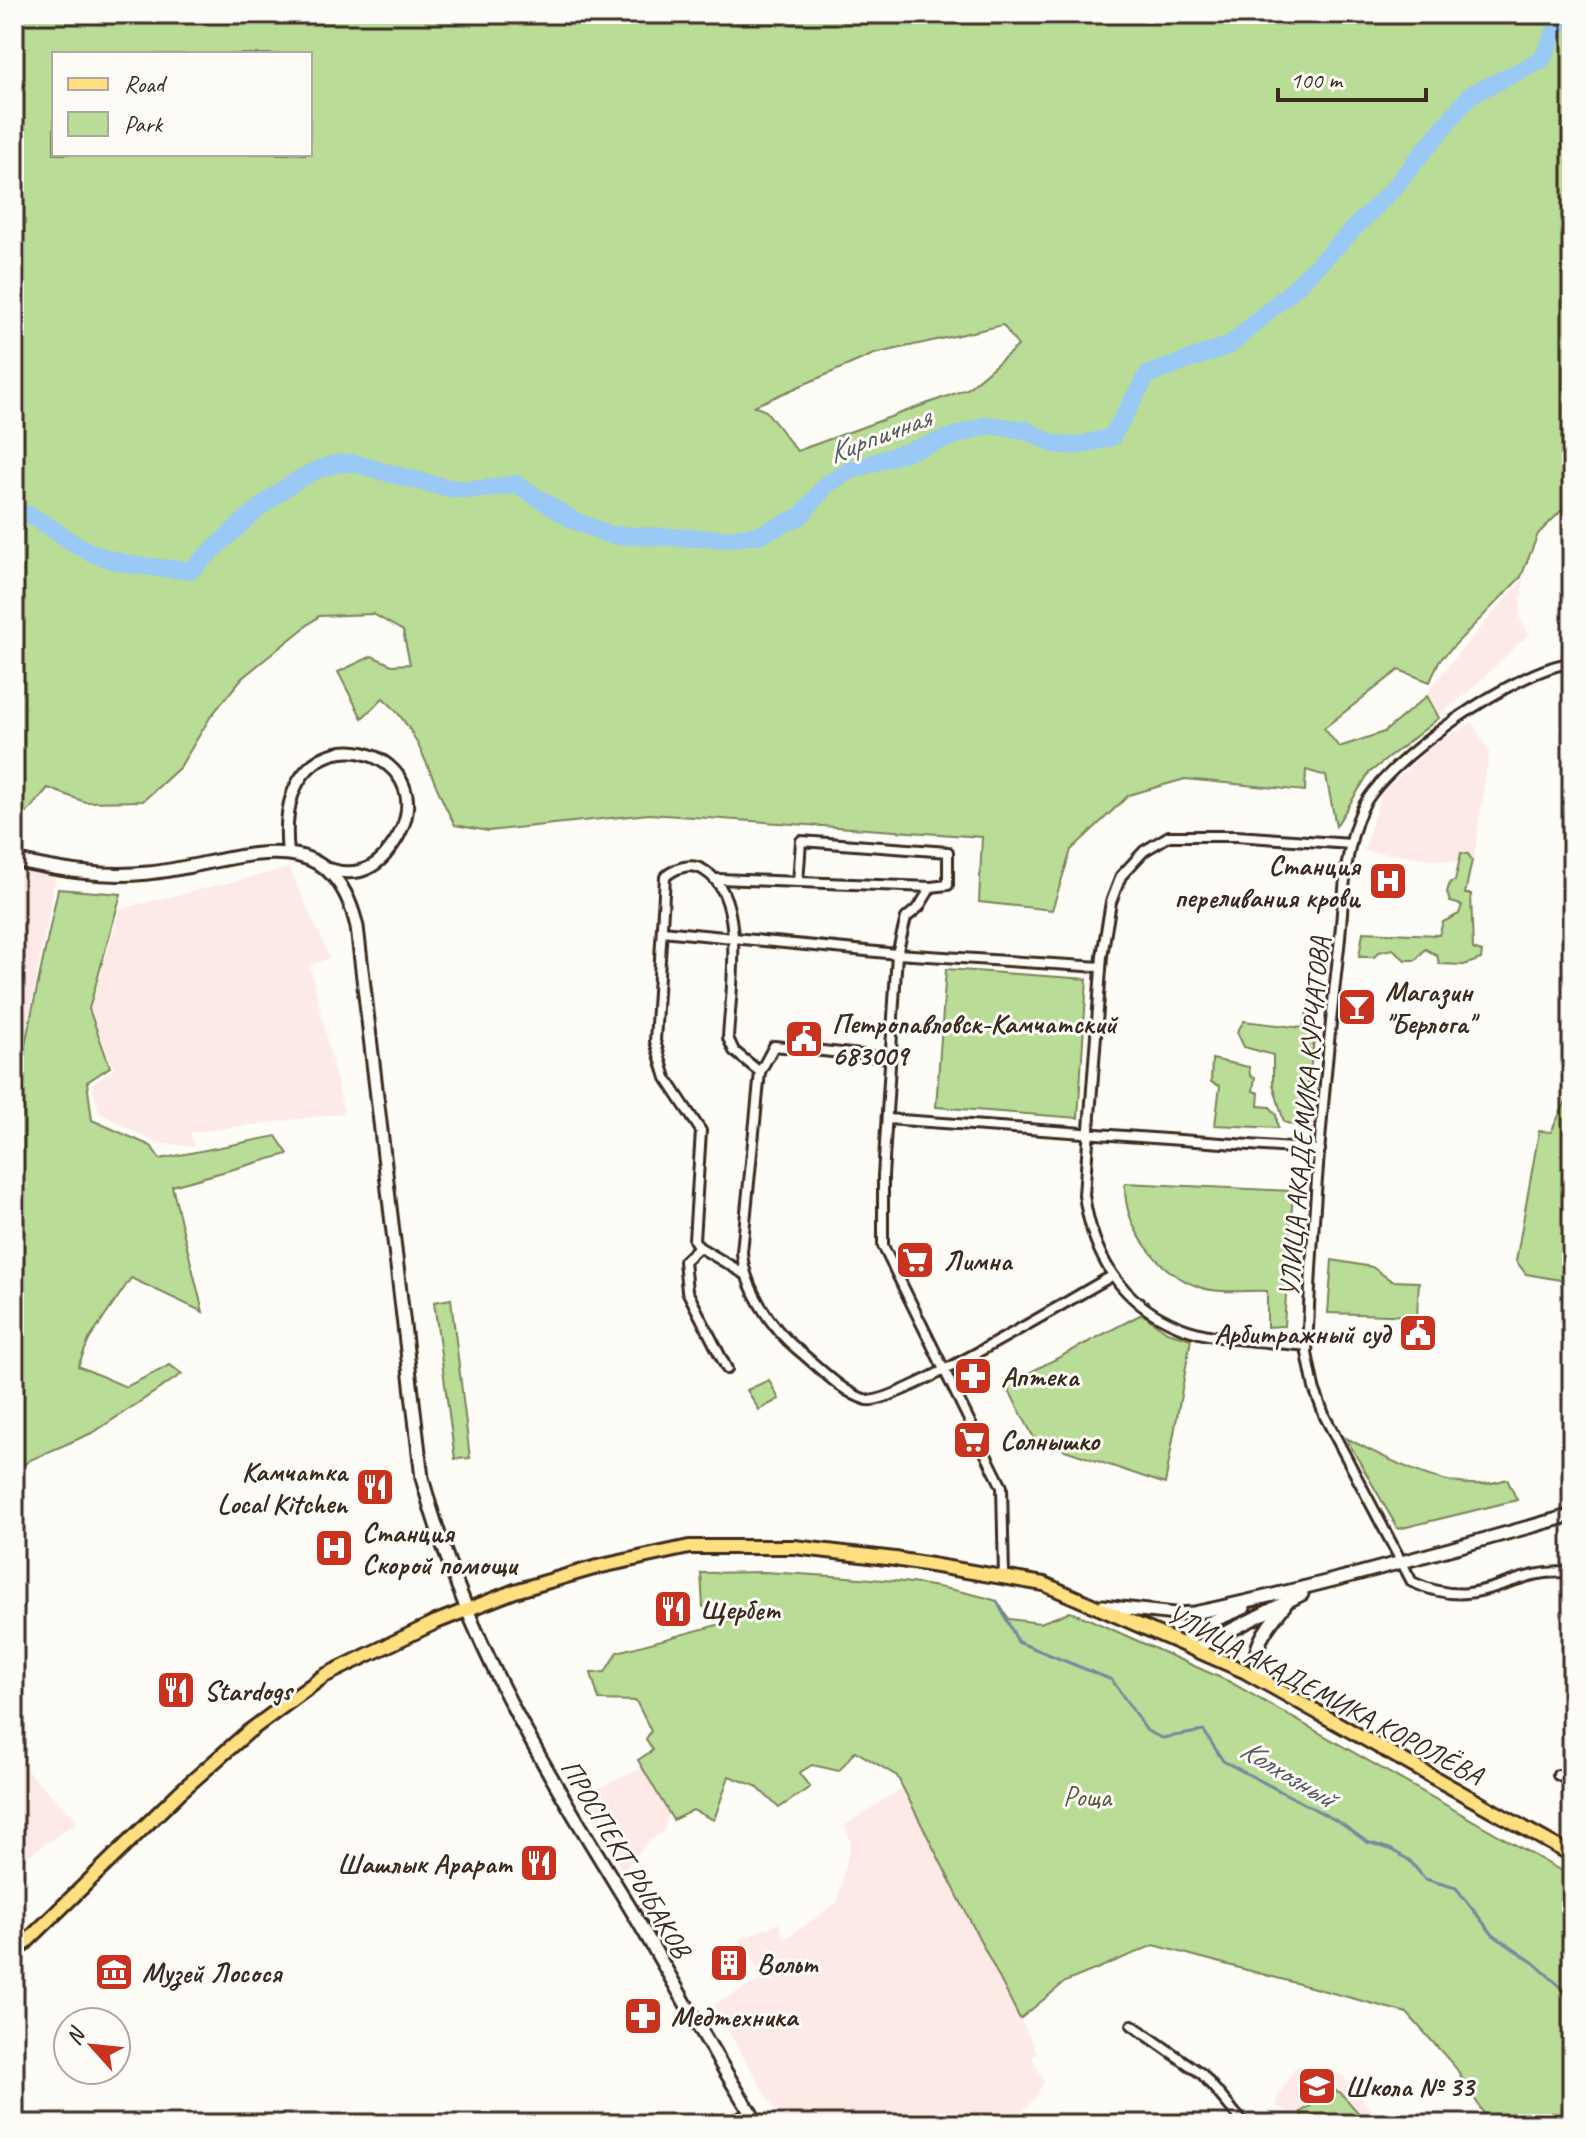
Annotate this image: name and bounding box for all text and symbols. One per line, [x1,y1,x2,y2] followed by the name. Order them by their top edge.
[52,52,312,156] legend
[1278,52,1426,102] scale bar
[1290,65,1344,95] text: 100 m
[124,69,168,99] text: Road
[124,109,164,139] text: Park
[822,397,939,472] water label: Кирпичная
[1174,848,1362,915] place label: Станция переливания крови
[1367,860,1409,902] hospital icon: Станция переливания крови
[1271,934,1337,1299] street label: УЛИЦА АКАДЕМИКА КУРЧАТОВА
[1385,974,1480,1041] place label: Магазин "Берлога"
[1336,986,1378,1028] bar icon: Магазин "Берлога"
[832,1006,1119,1073] place label: Петропавловск-Камчатский 683009
[783,1018,825,1060] public building icon: Петропавловск-Камчатский 683009
[894,1239,936,1281] supermarket icon: Лимна
[943,1243,1014,1278] place label: Лимна
[1397,1312,1439,1354] public building icon: Арбитражный суд
[1214,1316,1393,1351] place label: Арбитражный суд
[952,1355,994,1397] pharmacy icon: Аптека
[1001,1359,1080,1394] place label: Аптека
[951,1419,993,1461] supermarket icon: Солнышко
[1000,1423,1101,1458] place label: Солнышко
[217,1454,350,1521] place label: Камчатка Local Kitchen
[354,1466,396,1508] restaurant icon: Камчатка Local Kitchen
[362,1515,519,1582] place label: Станция Скорой помощи
[313,1527,355,1569] hospital icon: Станция Скорой помощи
[652,1588,694,1630] restaurant icon: Щербет
[701,1592,782,1627] place label: Щербет
[1161,1596,1491,1793] street label: УЛИЦА АКАДЕМИКА КОРОЛЁВА
[155,1669,197,1711] restaurant icon: Stardogs
[204,1673,295,1708] place label: Stardogs
[1234,1730,1347,1819] water label: Колхозный
[553,1753,700,1966] street label: ПРОСПЕКТ РЫБАКОВ
[1063,1779,1113,1814] park label: Роща
[518,1842,560,1884] restaurant icon: Шашлык Арарат
[337,1846,513,1881] place label: Шашлык Арарат
[708,1942,750,1984] building icon: Вольт
[757,1946,819,1981] place label: Вольт
[93,1951,135,1993] museum icon: Музей Лосося
[142,1955,284,1991] place label: Музей Лосося
[622,1995,664,2037] pharmacy icon: Медтехника
[671,1999,800,2034] place label: Медтехника
[52,2006,132,2086] north arrow
[60,2022,92,2050] text: N
[1296,2065,1338,2107] school or university icon: Школа № 33
[1345,2069,1476,2104] place label: Школа № 33

